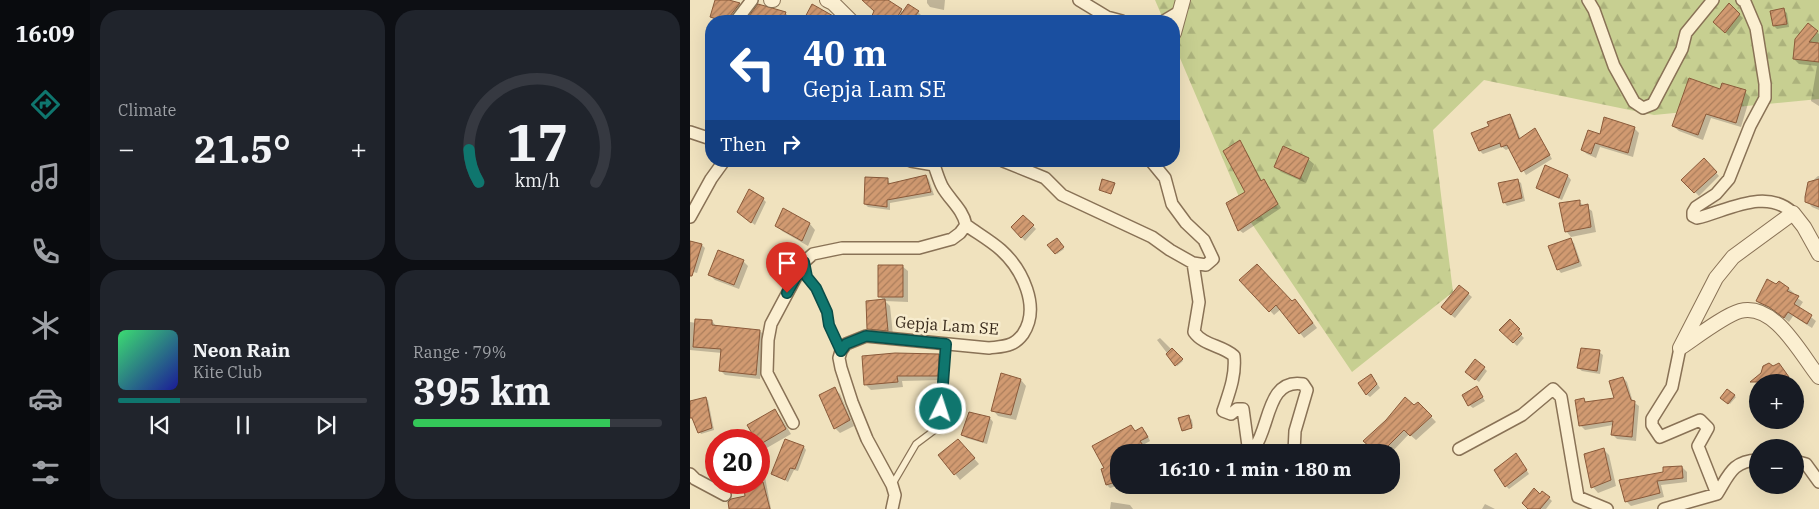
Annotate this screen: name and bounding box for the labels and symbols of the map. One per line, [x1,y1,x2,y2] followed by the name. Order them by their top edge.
[766,242,808,293] pin
[894,311,1000,339] street label: Gepja Lam SE
[914,382,966,434] position arrow
[705,429,770,494] speed limit sign: 20

